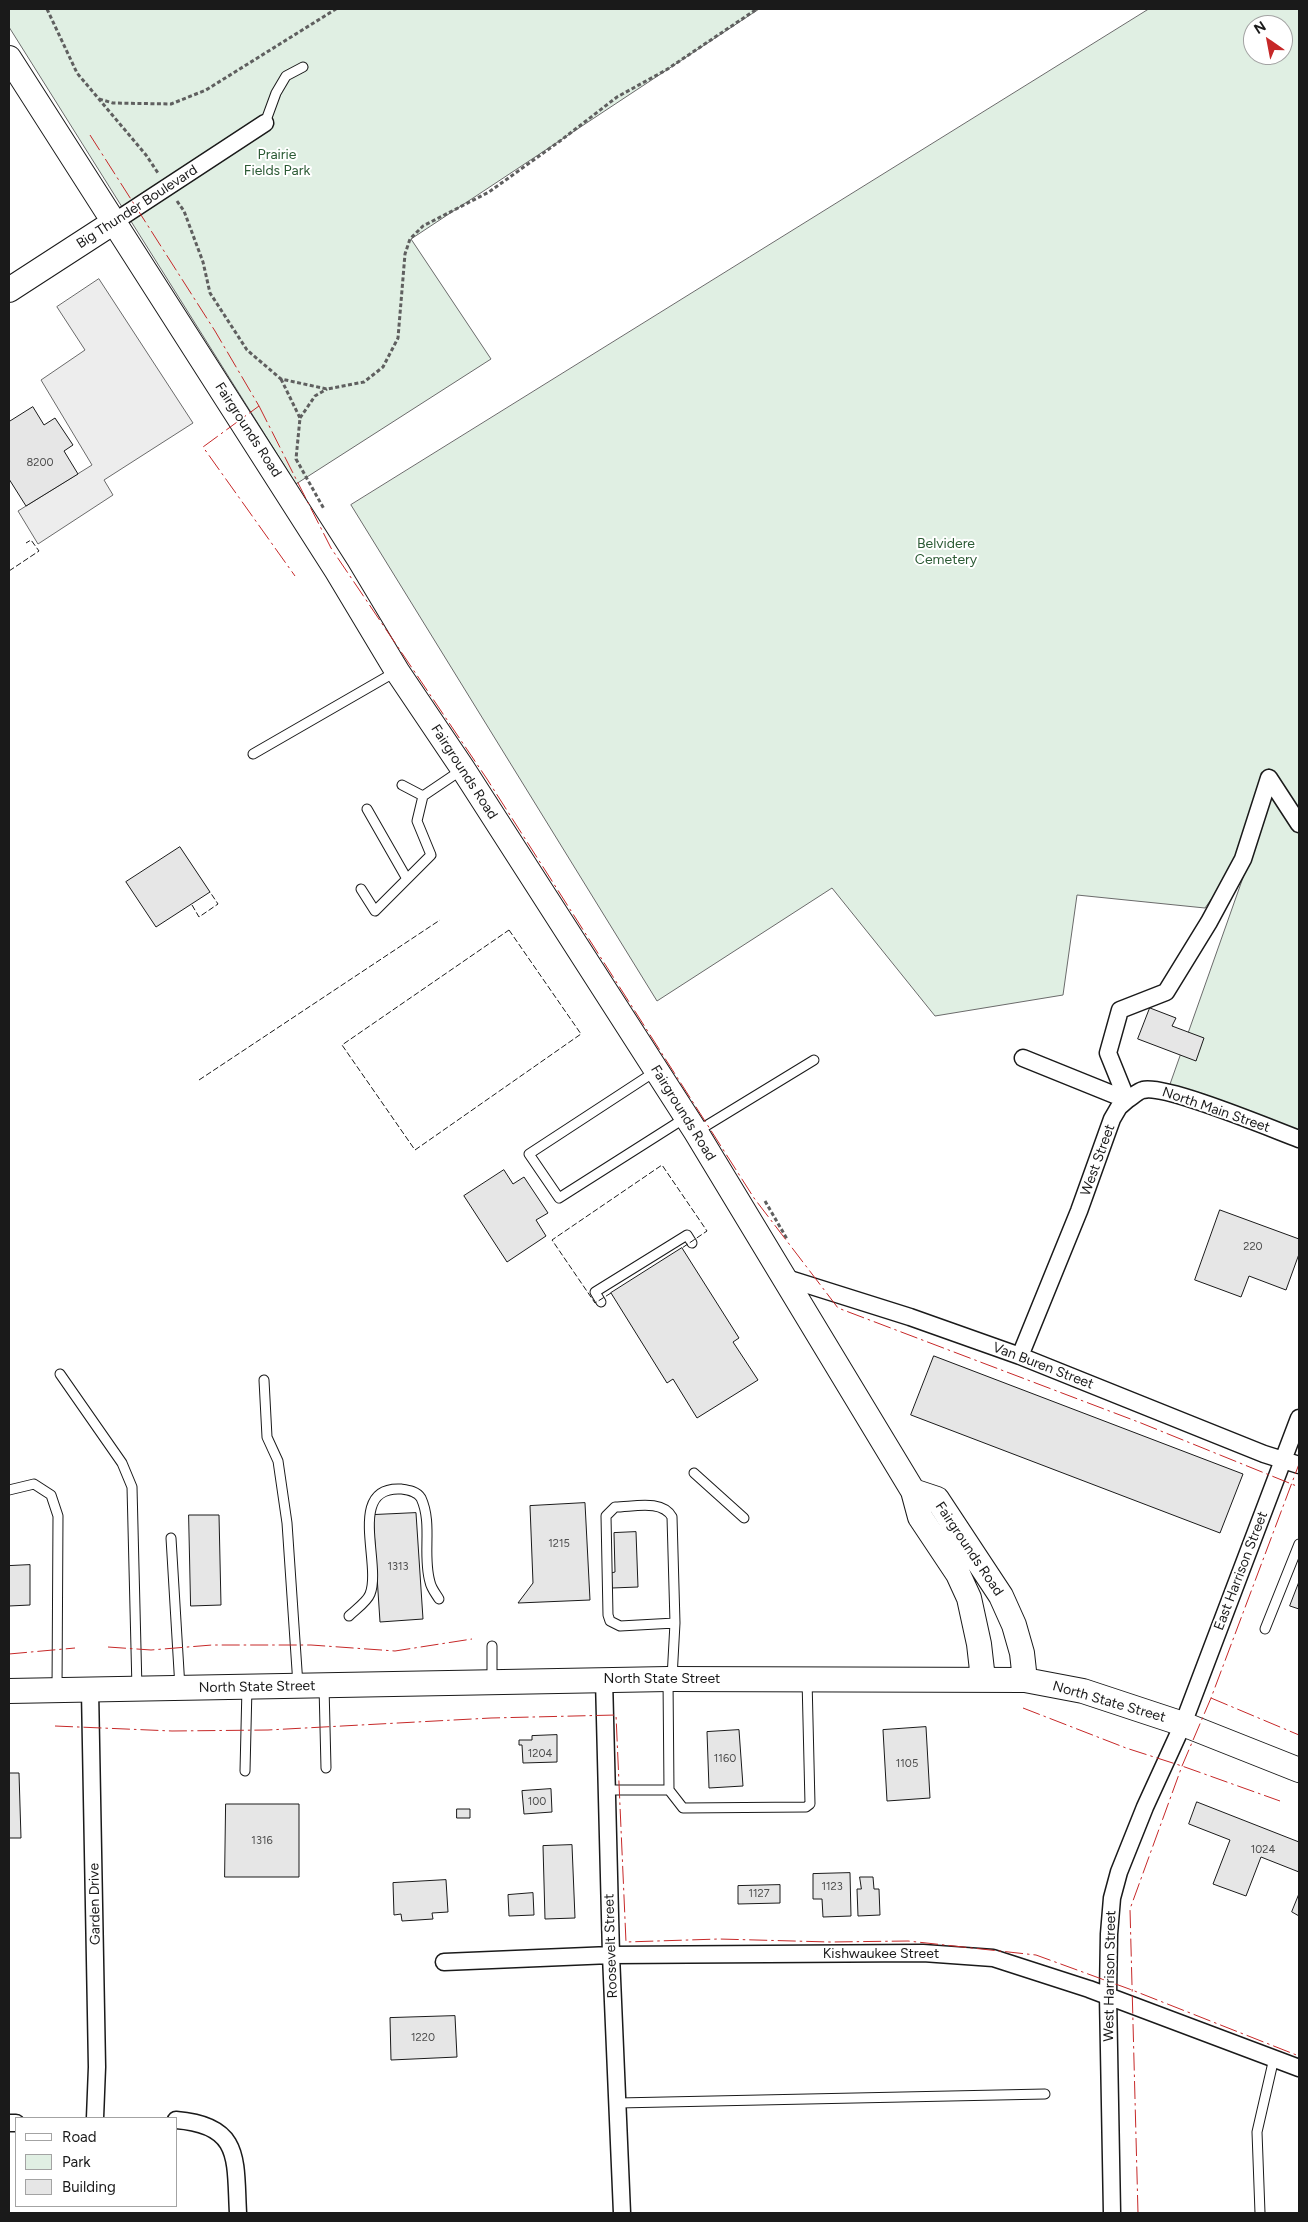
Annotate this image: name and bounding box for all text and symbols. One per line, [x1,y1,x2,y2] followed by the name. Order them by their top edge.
[1243,15,1293,65] north arrow
[1251,18,1269,38] text: N
[244,147,310,180] park label: Prairie Fields Park
[73,162,201,252] street label: Big Thunder Boulevard
[211,379,285,481] street label: Fairgrounds Road
[26,456,54,470] house number: 8200
[915,536,977,568] park label: Belvidere Cemetery
[427,721,501,823] street label: Fairgrounds Road
[647,1062,719,1164] street label: Fairgrounds Road
[1160,1084,1272,1136] street label: North Main Street
[1077,1122,1119,1198] street label: West Street
[1243,1240,1263,1254] house number: 220
[990,1339,1096,1393] street label: Van Buren Street
[931,1499,1007,1599] street label: Fairgrounds Road
[1211,1509,1271,1633] street label: East Harrison Street
[548,1537,570,1551] house number: 1215
[387,1560,409,1574] house number: 1313
[604,1671,720,1687] street label: North State Street
[198,1678,316,1696] street label: North State Street
[1051,1678,1167,1726] street label: North State Street
[528,1747,552,1761] house number: 1204
[714,1752,736,1766] house number: 1160
[896,1757,918,1771] house number: 1105
[528,1795,546,1809] house number: 100
[251,1834,273,1848] house number: 1316
[1251,1843,1275,1857] house number: 1024
[86,1863,104,1945] street label: Garden Drive
[821,1880,843,1894] house number: 1123
[748,1887,770,1901] house number: 1127
[601,1893,621,1999] street label: Roosevelt Street
[1100,1910,1120,2042] street label: West Harrison Street
[823,1946,939,1962] street label: Kishwaukee Street
[411,2031,435,2045] house number: 1220
[15,2117,178,2207] legend
[62,2128,97,2146] text: Road
[62,2153,91,2171] text: Park
[62,2178,116,2196] text: Building

